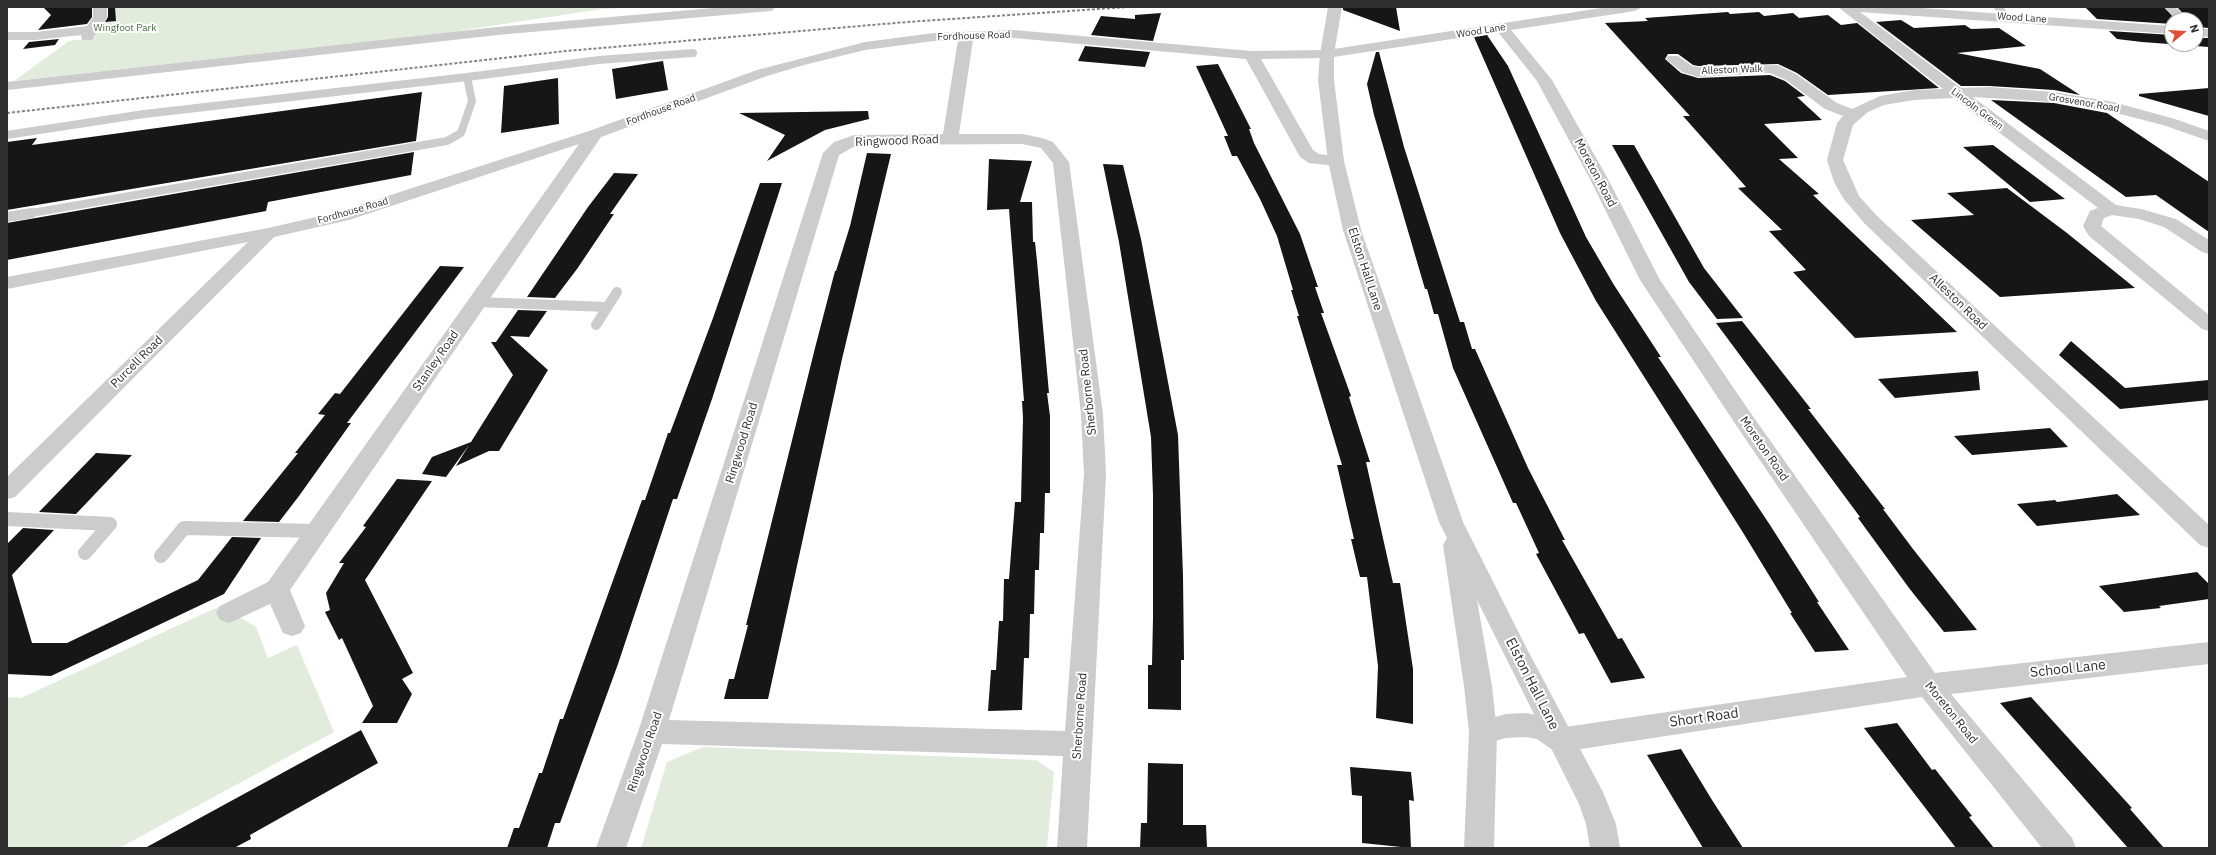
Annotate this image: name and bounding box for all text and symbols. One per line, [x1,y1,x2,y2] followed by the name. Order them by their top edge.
[1997,10,2047,26] street label: Wood Lane
[2164,12,2204,52] north arrow
[1456,21,1506,41] street label: Wood Lane
[94,22,156,34] park label: Wingfoot Park
[2187,23,2202,35] text: N
[937,29,1011,43] street label: Fordhouse Road
[1701,63,1763,77] street label: Alleston Walk
[1949,86,2005,132] street label: Lincoln Green
[2048,91,2120,115] street label: Grosvenor Road
[625,92,697,128] street label: Fordhouse Road
[855,132,939,150] street label: Ringwood Road
[1571,136,1619,210] street label: Moreton Road
[316,195,390,227] street label: Fordhouse Road
[1345,226,1385,312] street label: Elston Hall Lane
[1926,271,1990,333] street label: Alleston Road
[410,328,462,394] street label: Stanley Road
[108,333,166,391] street label: Purcell Road
[1076,348,1100,436] street label: Sherborne Road
[723,401,761,485] street label: Ringwood Road
[1736,414,1792,484] street label: Moreton Road
[1502,635,1562,733] street label: Elston Hall Lane
[2029,657,2107,681] street label: School Lane
[1070,672,1090,760] street label: Sherborne Road
[1922,679,1980,747] street label: Moreton Road
[1668,705,1740,731] street label: Short Road
[625,710,665,794] street label: Ringwood Road

